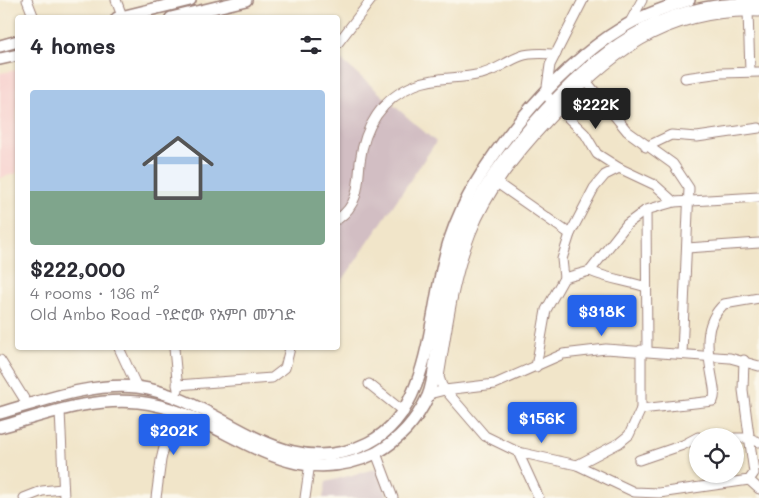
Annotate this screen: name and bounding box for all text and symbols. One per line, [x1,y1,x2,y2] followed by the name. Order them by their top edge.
[297,31,325,59] icon: filters
[30,32,116,59] text: 4 homes
[561,88,631,130] pin: $222K
[572,93,620,114] text: $222K
[133,123,223,213] icon: home
[30,255,125,282] text: $222,000
[30,282,159,303] text: 4 rooms · 136 m²
[567,294,637,337] pin: $318K
[578,300,626,321] text: $318K
[30,303,296,324] text: Old Ambo Road -የድሮው የአምቦ መንገድ
[507,402,577,444] pin: $156K
[519,407,565,428] text: $156K
[139,414,209,456] pin: $202K
[150,419,198,440] text: $202K
[689,428,744,483] map controls
[689,428,744,483] button: locate

